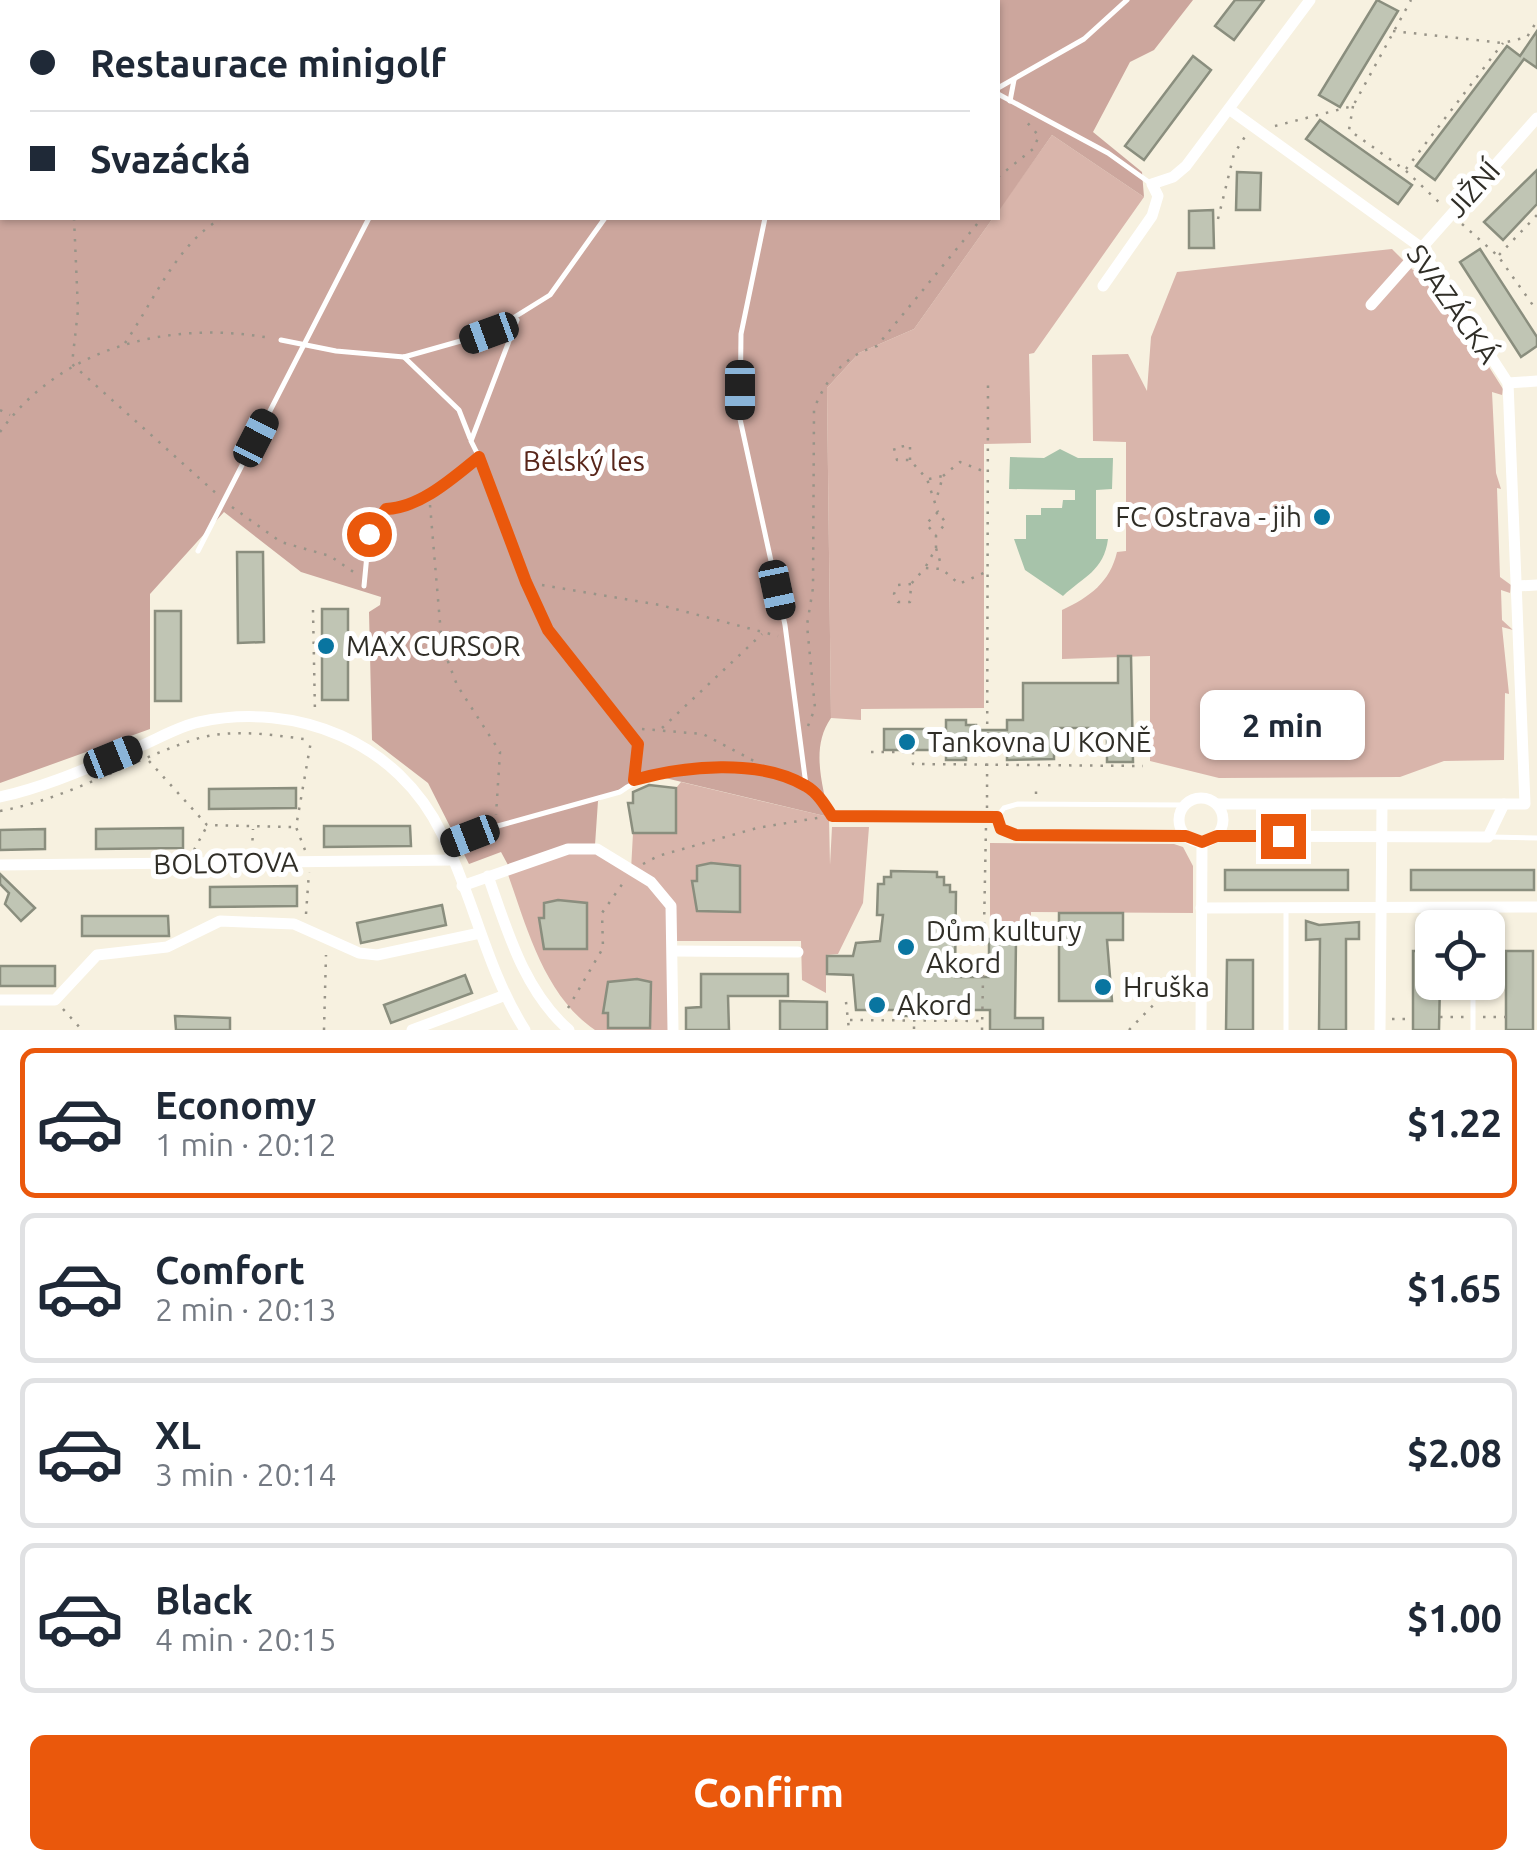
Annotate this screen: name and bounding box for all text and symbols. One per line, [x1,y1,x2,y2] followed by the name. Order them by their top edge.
[90,42,446,84] text: Restaurace minigolf
[90,138,251,180] text: Svazácká
[1439,153,1506,223] street label: JIŽNÍ
[1401,238,1506,369] street label: SVAZÁCKÁ
[456,309,522,357] car
[725,360,755,420] car
[229,404,283,472] car
[523,445,645,476] park label: Bělský les
[1115,501,1302,532] place label: FC Ostrava - jih
[1311,506,1333,528] marker: FC Ostrava - jih
[347,512,392,557] route start
[756,558,798,622] car
[346,630,521,661] place label: MAX CURSOR
[315,635,337,657] marker: MAX CURSOR
[1200,691,1366,761] callout: 2 min
[1242,707,1323,743] text: 2 min
[927,725,1151,757] place label: Tankovna U KONĚ
[896,731,918,753] marker: Tankovna U KONĚ
[80,732,146,782] car
[437,811,503,861] car
[1261,814,1306,859] route end
[153,846,299,879] street label: BOLOTOVA
[1415,910,1505,1000] map controls
[1415,910,1505,1000] button: locate
[926,915,1082,978] place label: Dům kultury Akord
[895,936,917,958] marker: Dům kultury Akord
[1123,971,1210,1002] place label: Hruška
[1092,976,1114,998] marker: Hruška
[897,989,972,1020] place label: Akord
[866,994,888,1016] marker: Akord
[35,1078,125,1168] icon: car
[155,1084,316,1126] text: Economy
[1407,1102,1502,1144] text: $1.22
[155,1126,337,1162] text: 1 min · 20:12
[35,1243,125,1333] icon: car
[155,1249,305,1291] text: Comfort
[1407,1267,1502,1309] text: $1.65
[155,1291,337,1327] text: 2 min · 20:13
[35,1408,125,1498] icon: car
[155,1414,201,1456] text: XL
[1407,1432,1502,1474] text: $2.08
[155,1456,337,1492] text: 3 min · 20:14
[35,1573,125,1663] icon: car
[155,1579,253,1621] text: Black
[1407,1597,1502,1639] text: $1.00
[155,1621,337,1657] text: 4 min · 20:15
[30,1735,1507,1850] button: Confirm

